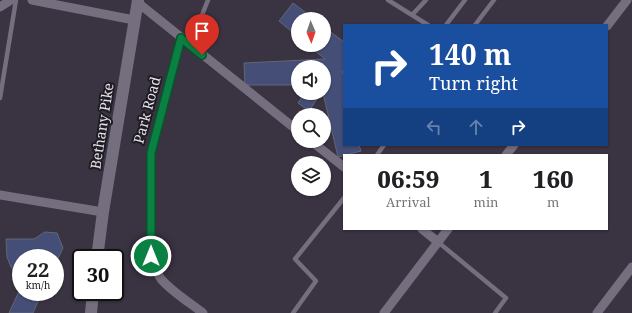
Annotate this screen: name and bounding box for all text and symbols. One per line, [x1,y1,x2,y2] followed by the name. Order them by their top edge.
[291,12,331,52] north arrow
[291,12,331,196] map controls
[185,14,219,55] pin
[191,20,213,42] icon: arrive
[429,35,511,73] text: 140 m
[363,40,415,92] icon: right
[291,60,331,100] button: sound
[429,71,518,95] text: Turn right
[128,74,165,145] street label: Park Road
[85,81,118,170] street label: Bethany Pike
[291,108,331,148] button: search
[423,116,445,138] icon: left
[465,116,487,138] icon: ahead
[507,116,529,138] icon: right
[291,156,331,196] button: layers
[377,162,439,195] text: 06:59
[479,162,493,195] text: 1
[533,162,574,195] text: 160
[386,193,431,211] text: Arrival
[474,193,498,211] text: min
[547,193,559,211] text: m
[130,235,172,277] position arrow
[72,249,124,301] speed limit sign: 30
[27,256,49,283] text: 22
[26,278,50,292] text: km/h

